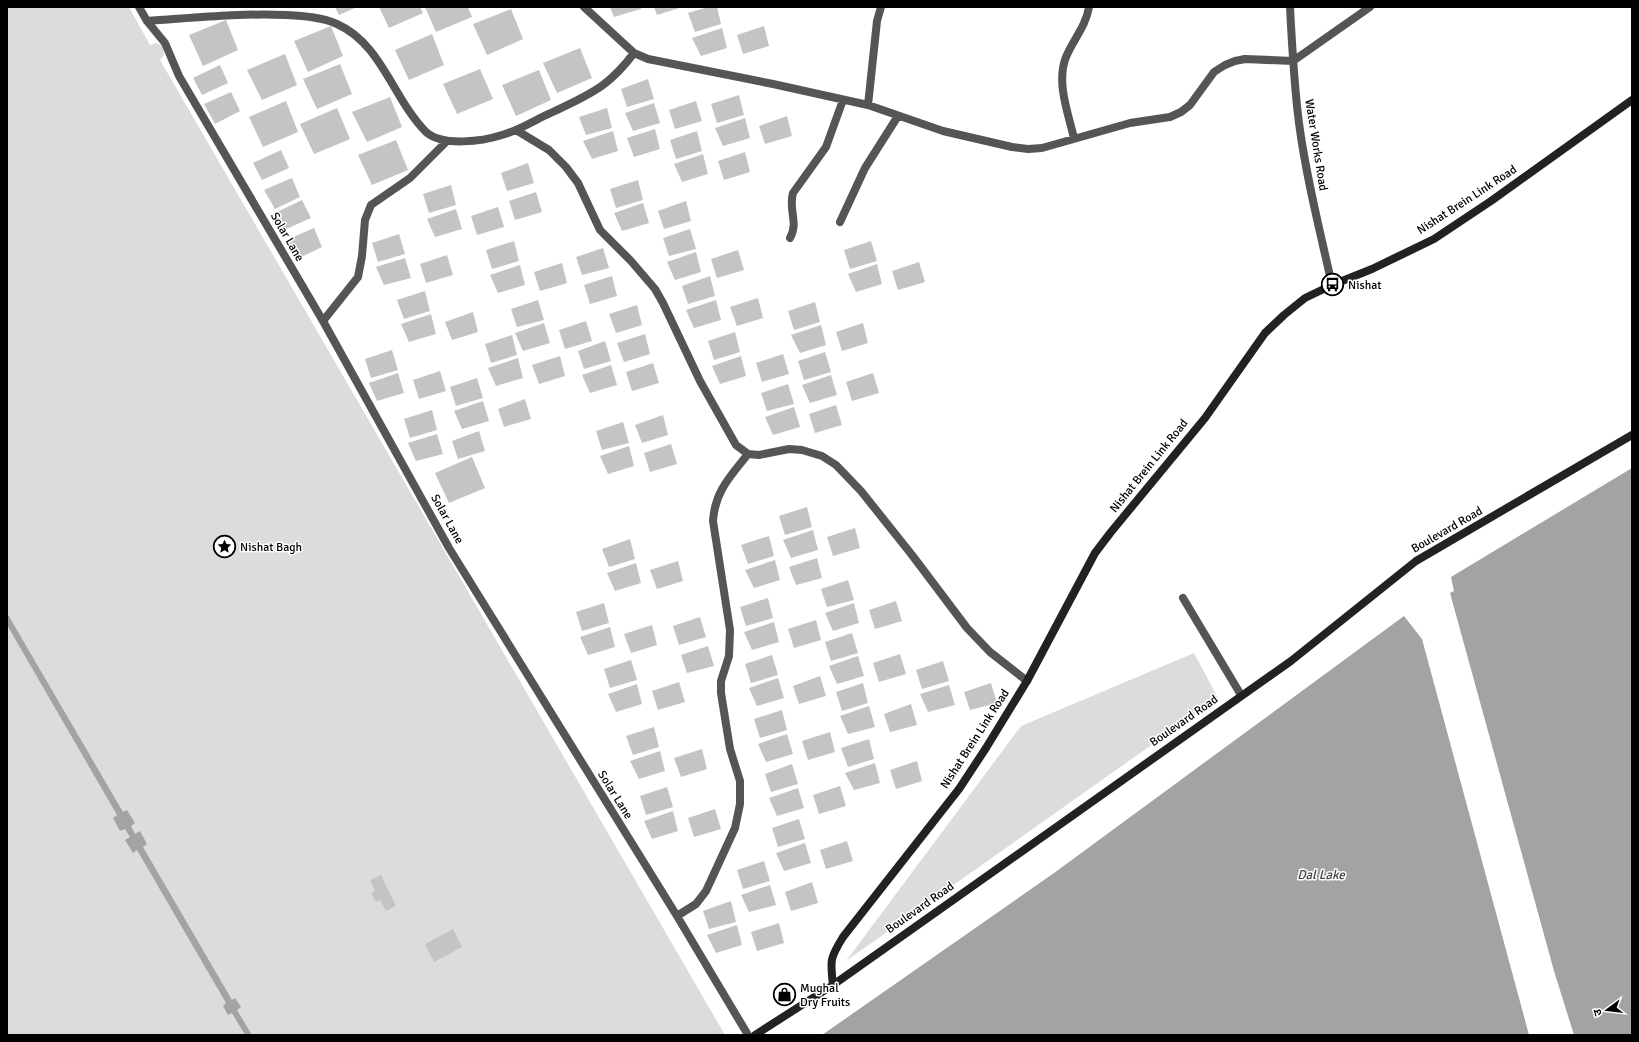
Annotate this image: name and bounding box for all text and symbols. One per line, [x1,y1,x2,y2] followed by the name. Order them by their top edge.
[1301,98,1331,192] street label: Water Works Road
[1414,162,1520,238] street label: Nishat Brein Link Road
[267,210,307,264] street label: Solar Lane
[1319,272,1345,298] bus stop icon: Nishat
[1348,278,1381,293] place label: Nishat
[1107,416,1191,516] street label: Nishat Brein Link Road
[427,492,467,546] street label: Solar Lane
[1409,504,1485,556] street label: Boulevard Road
[212,534,238,560] place icon: Nishat Bagh
[240,540,302,555] place label: Nishat Bagh
[937,686,1013,792] street label: Nishat Brein Link Road
[1147,692,1221,750] street label: Boulevard Road
[594,768,636,822] street label: Solar Lane
[1297,867,1346,883] water label: Dal Lake
[883,879,957,937] street label: Boulevard Road
[800,981,850,1010] place label: Mughal Dry Fruits
[771,982,797,1008] shop icon: Mughal Dry Fruits
[1587,990,1627,1030] north arrow
[1591,1007,1605,1017] text: उ

